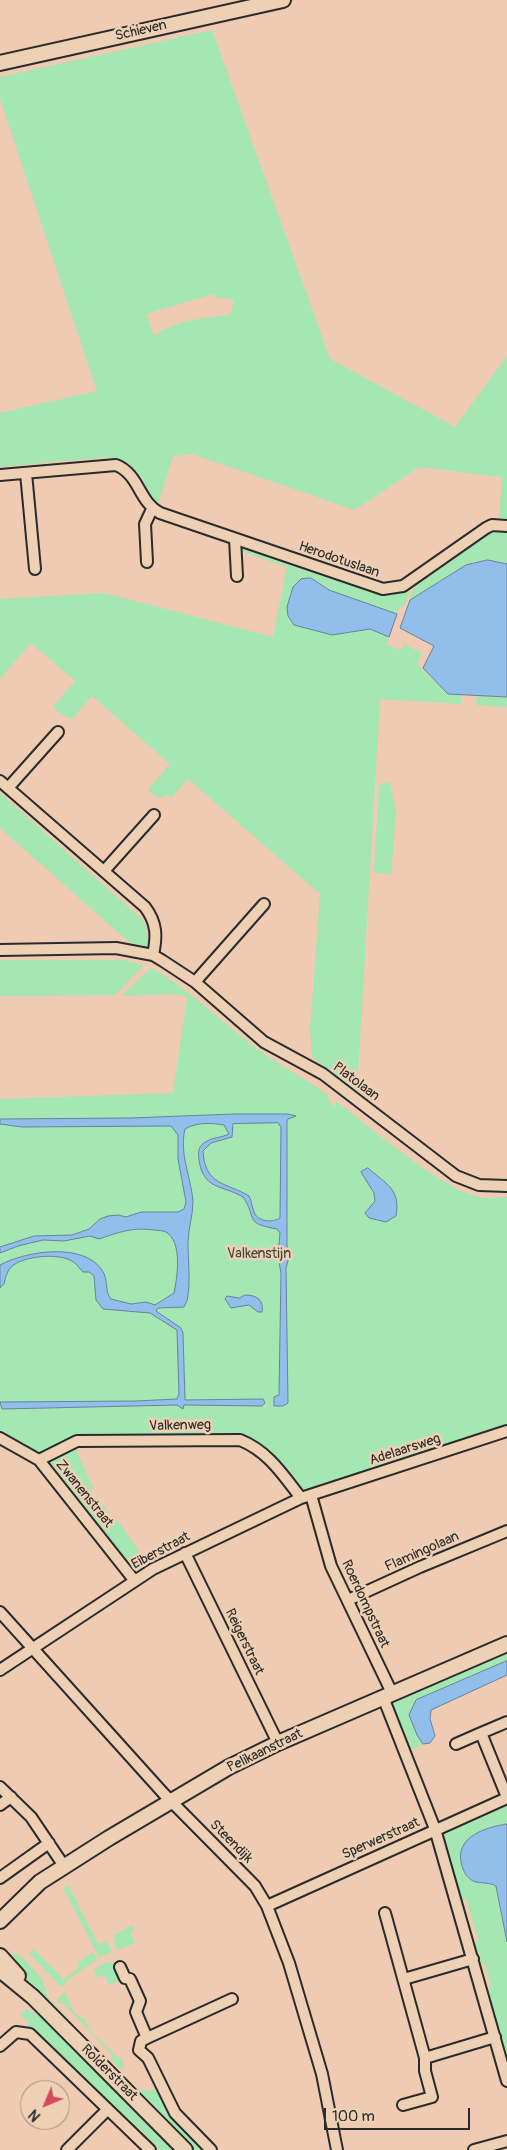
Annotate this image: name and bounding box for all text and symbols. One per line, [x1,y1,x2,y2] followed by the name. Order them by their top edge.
[114,17,168,45] street label: Schieven
[296,538,382,582] street label: Herodotuslaan
[329,1059,383,1105] street label: Platolaan
[227,1246,291,1262] park label: Valkenstijn
[149,1417,211,1435] street label: Valkenweg
[367,1431,443,1469] street label: Adelaarsweg
[52,1457,116,1531] street label: Zwanenstraat
[382,1528,462,1576] street label: Flamingolaan
[129,1529,193,1573] street label: Eiberstraat
[337,1557,393,1651] street label: Roerdompstraat
[221,1606,267,1678] street label: Reigerstraat
[225,1726,305,1776] street label: Pelikaanstraat
[340,1814,422,1864] street label: Sperwerstraat
[206,1817,256,1867] street label: Steendijk
[77,2041,141,2105] street label: Rolderstraat
[20,2080,70,2130] north arrow
[327,2098,473,2130] scale bar
[25,2106,44,2125] text: N
[332,2107,375,2126] text: 100 m

